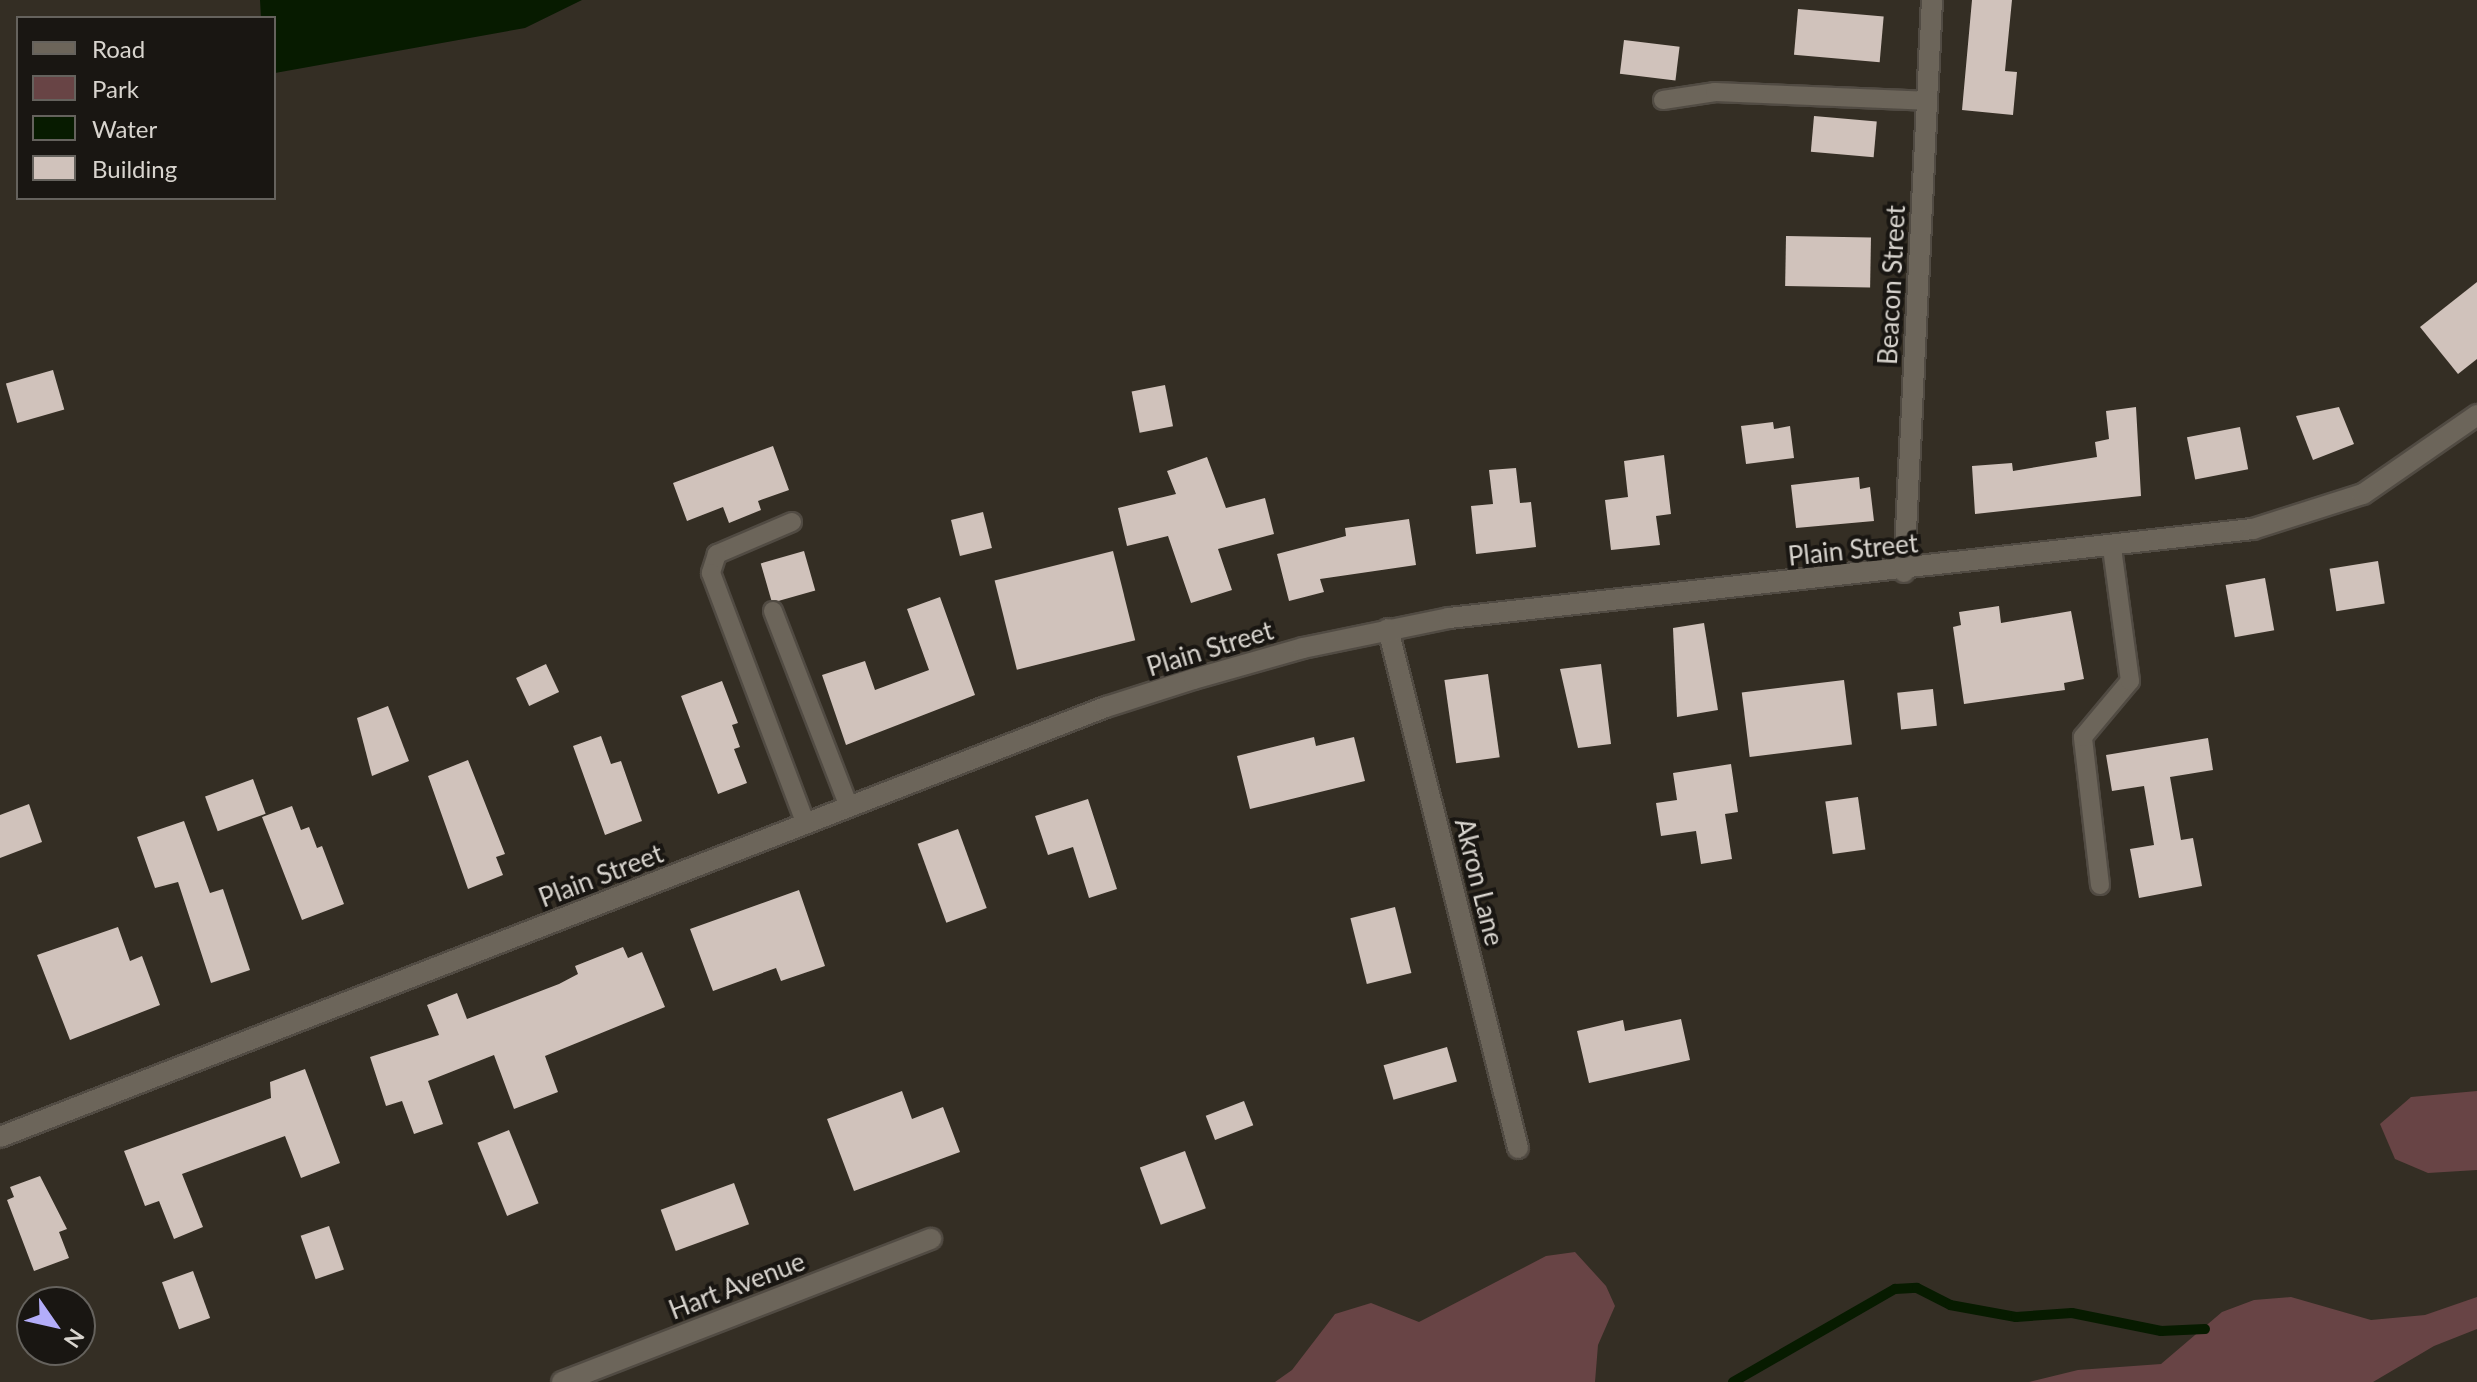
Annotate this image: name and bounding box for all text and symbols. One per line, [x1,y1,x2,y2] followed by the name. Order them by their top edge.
[16,16,276,200] legend
[92,34,145,63] text: Road
[92,74,139,103] text: Park
[92,114,157,143] text: Water
[92,154,177,183] text: Building
[1872,204,1912,366] street label: Beacon Street
[1786,528,1920,572] street label: Plain Street
[1143,615,1277,683] street label: Plain Street
[1448,815,1510,949] street label: Akron Lane
[535,838,667,914] street label: Plain Street
[664,1246,810,1326] street label: Hart Avenue
[16,1286,96,1366] north arrow
[59,1324,91,1353] text: N

